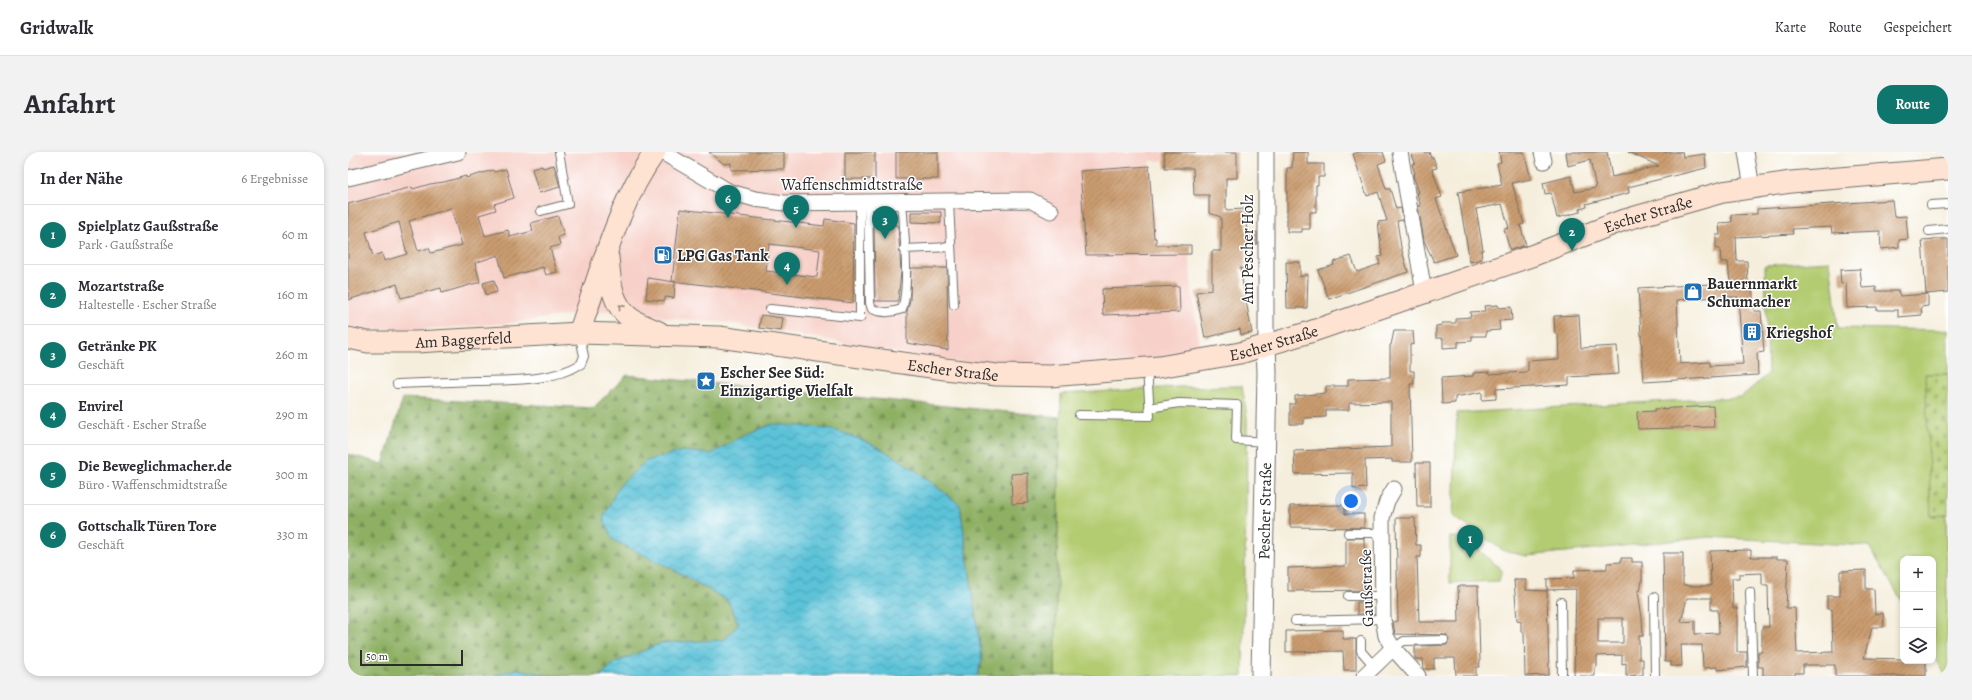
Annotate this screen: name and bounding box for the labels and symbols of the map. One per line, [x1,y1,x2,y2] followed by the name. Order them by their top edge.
[780,174,923,196] street label: Waffenschmidtstraße
[715,185,741,218] pin: 6
[1601,191,1695,239] street label: Escher Straße
[1237,194,1259,305] street label: Am Pescher Holz
[783,195,809,228] pin: 5
[872,206,898,239] pin: 3
[1559,218,1585,251] pin: 2
[652,244,674,266] fuel station icon: LPG Gas Tank
[677,245,769,267] place label: LPG Gas Tank
[774,252,800,285] pin: 4
[1707,273,1798,313] place label: Bauernmarkt Schumacher
[1682,281,1704,303] shop icon: Bauernmarkt Schumacher
[619,305,626,312] one-way arrow
[1228,320,1321,367] street label: Escher Straße
[1741,321,1763,343] building icon: Kriegshof
[1766,322,1835,344] place label: Kriegshof
[414,327,513,354] street label: Am Baggerfeld
[906,354,1000,387] street label: Escher Straße
[720,362,854,402] place label: Escher See Süd: Einzigartige Vielfalt
[695,370,717,392] place icon: Escher See Süd: Einzigartige Vielfalt
[1253,462,1277,560] street label: Pescher Straße
[1341,491,1361,511] your location
[1457,525,1483,558] pin: 1
[1355,549,1379,627] street label: Gaußstraße
[360,648,463,667] scale bar

